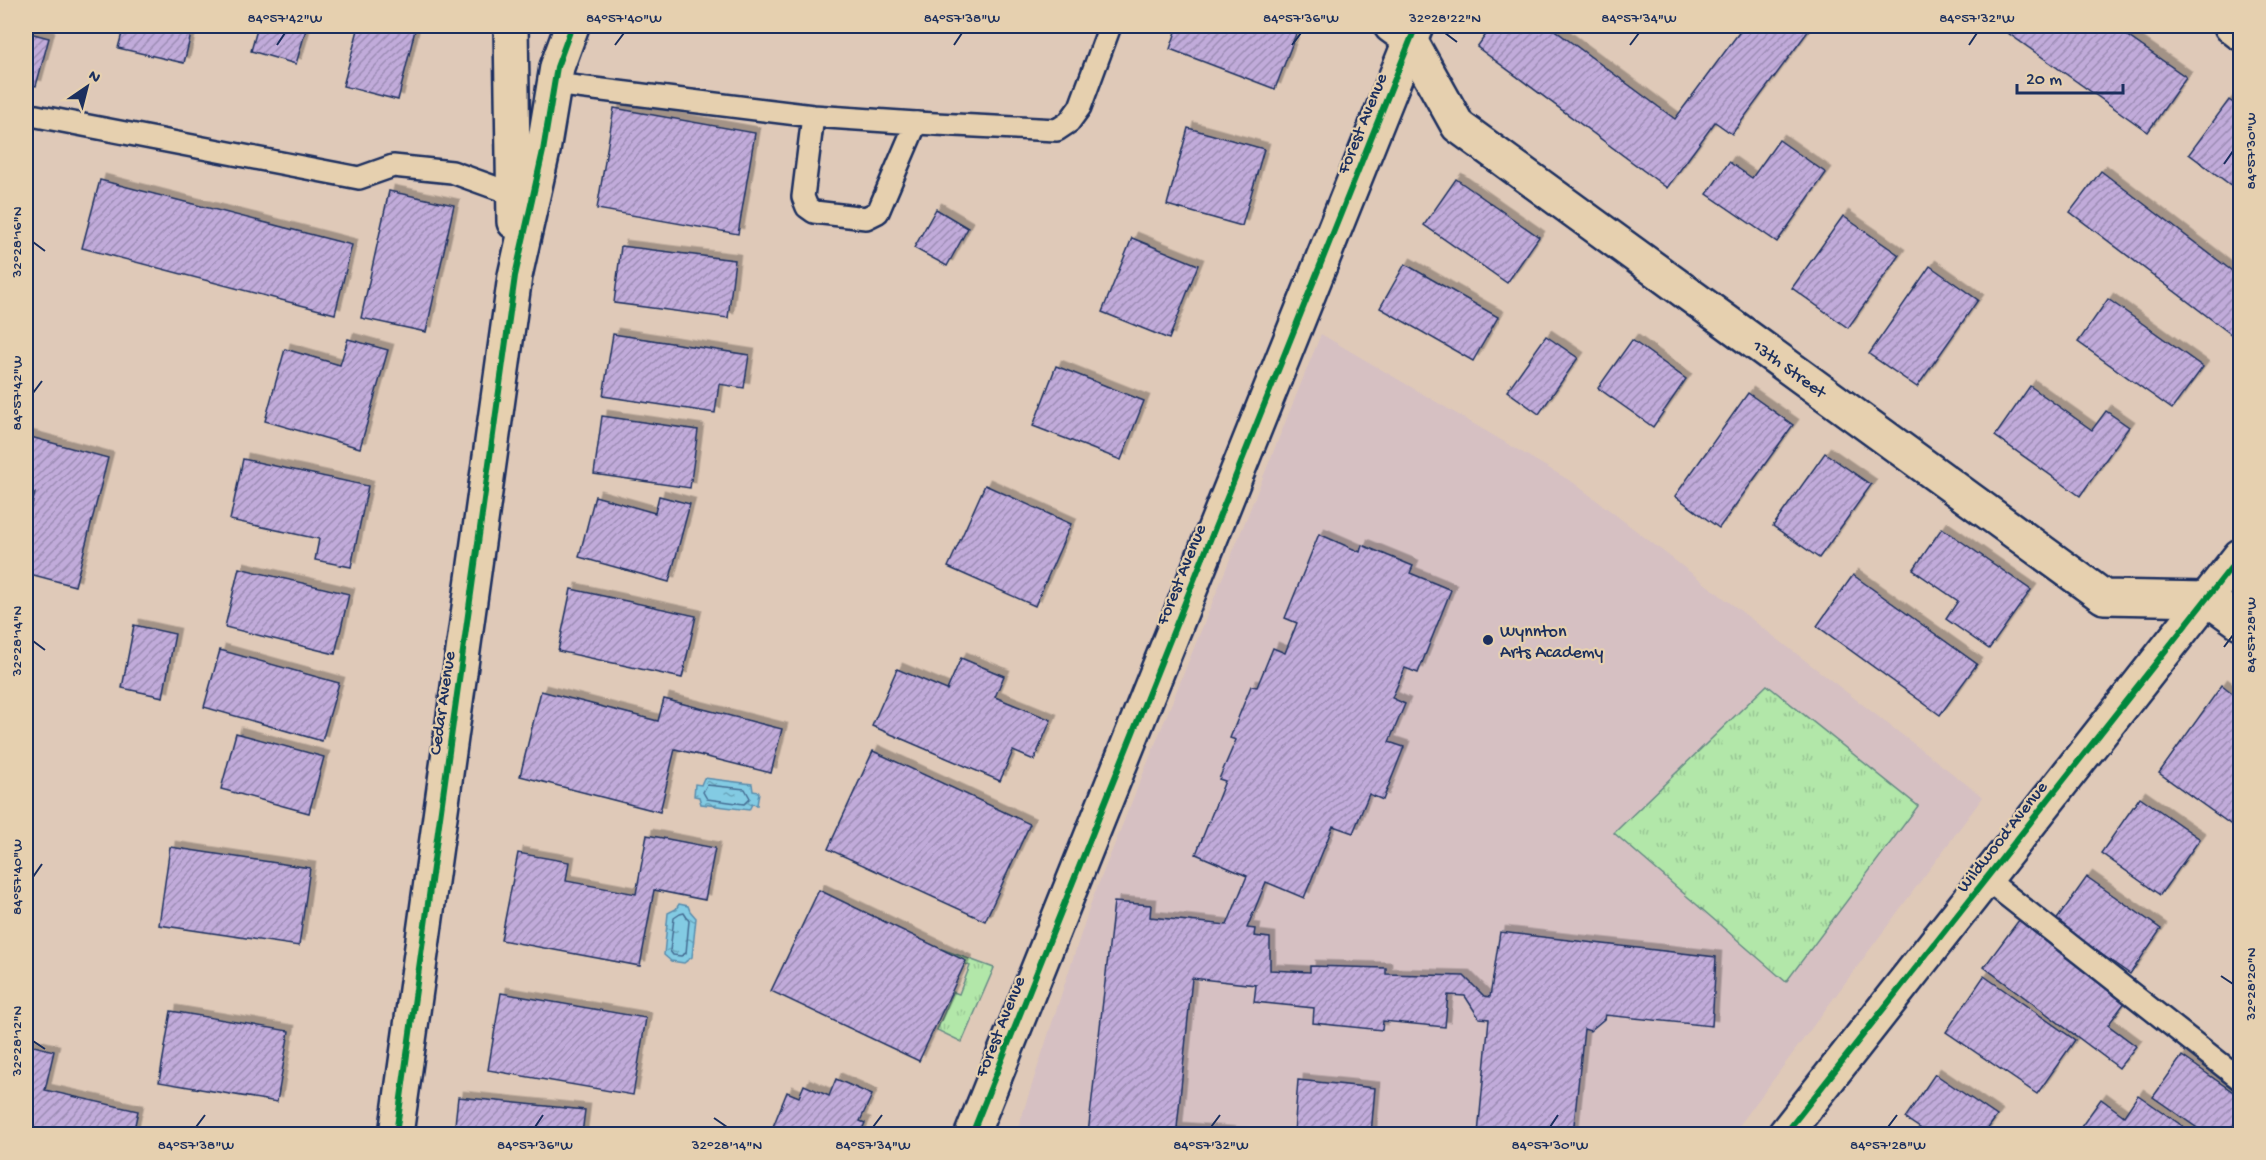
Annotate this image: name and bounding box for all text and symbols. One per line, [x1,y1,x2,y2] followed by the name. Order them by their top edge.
[248,10,323,28] text: 84°57'42"W
[586,10,662,28] text: 84°57'40"W
[924,10,1001,28] text: 84°57'38"W
[1263,10,1339,28] text: 84°57'36"W
[1408,10,1481,28] text: 32°28'22"N
[1601,10,1677,28] text: 84°57'34"W
[1939,10,2015,28] text: 84°57'32"W
[57,57,117,117] north arrow
[2017,57,2124,95] scale bar
[84,67,104,89] text: N
[1333,70,1393,178] street label: Forest Avenue
[2026,70,2062,91] text: 20 m
[2243,112,2261,189] text: 84°57'30"W
[9,206,27,278] text: 32°28'16"N
[1747,336,1831,405] street label: 13th Street
[9,355,27,431] text: 84°57'42"W
[1152,521,1212,629] street label: Forest Avenue
[2243,597,2261,673] text: 84°57'28"W
[9,606,27,677] text: 32°28'14"N
[1500,622,1604,664] place label: Wynnton Arts Academy
[1481,633,1495,647] marker: Wynnton Arts Academy
[426,650,461,756] street label: Cedar Avenue
[1953,777,2053,897] street label: Wildwood Avenue
[9,839,27,915] text: 84°57'40"W
[2243,947,2261,1022] text: 32°28'20"N
[971,973,1031,1081] street label: Forest Avenue
[9,1005,27,1077] text: 32°28'12"N
[158,1137,235,1155] text: 84°57'38"W
[497,1137,573,1155] text: 84°57'36"W
[691,1137,762,1155] text: 32°28'14"N
[835,1137,911,1155] text: 84°57'34"W
[1173,1137,1249,1155] text: 84°57'32"W
[1512,1137,1589,1155] text: 84°57'30"W
[1850,1137,1926,1155] text: 84°57'28"W

